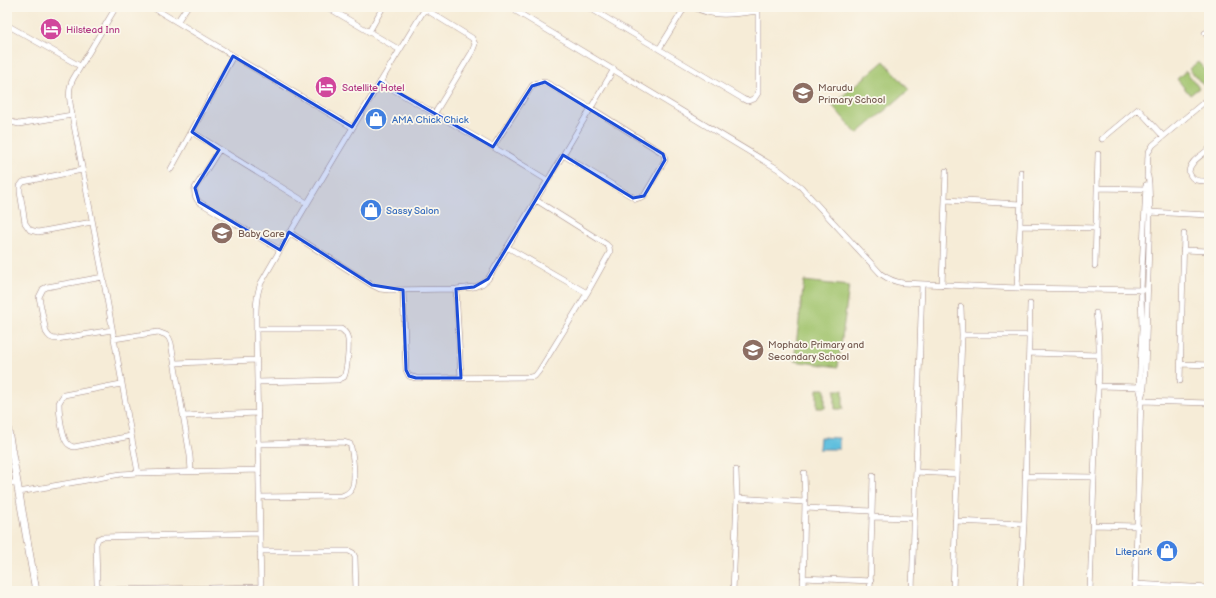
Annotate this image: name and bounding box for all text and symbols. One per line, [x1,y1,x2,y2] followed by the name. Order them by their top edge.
[38,16,64,42] hotel icon: Hilstead Inn
[66,24,120,36] place label: Hilstead Inn
[313,74,339,100] hotel icon: Satellite Hotel
[790,80,816,106] school or university icon: Marudu Primary School
[342,82,404,94] place label: Satellite Hotel
[818,82,885,106] place label: Marudu Primary School
[363,106,389,132] shop icon: AMA Chick Chick
[392,114,469,126] place label: AMA Chick Chick
[358,197,384,223] shop icon: Sassy Salon
[386,205,440,217] place label: Sassy Salon
[209,220,235,246] school or university icon: Baby Care
[238,228,285,240] place label: Baby Care
[740,337,766,363] school or university icon: Mophato Primary and Secondary School
[768,339,865,363] place label: Mophato Primary and Secondary School
[1154,538,1180,564] shop icon: Litepark
[1115,546,1152,558] place label: Litepark

